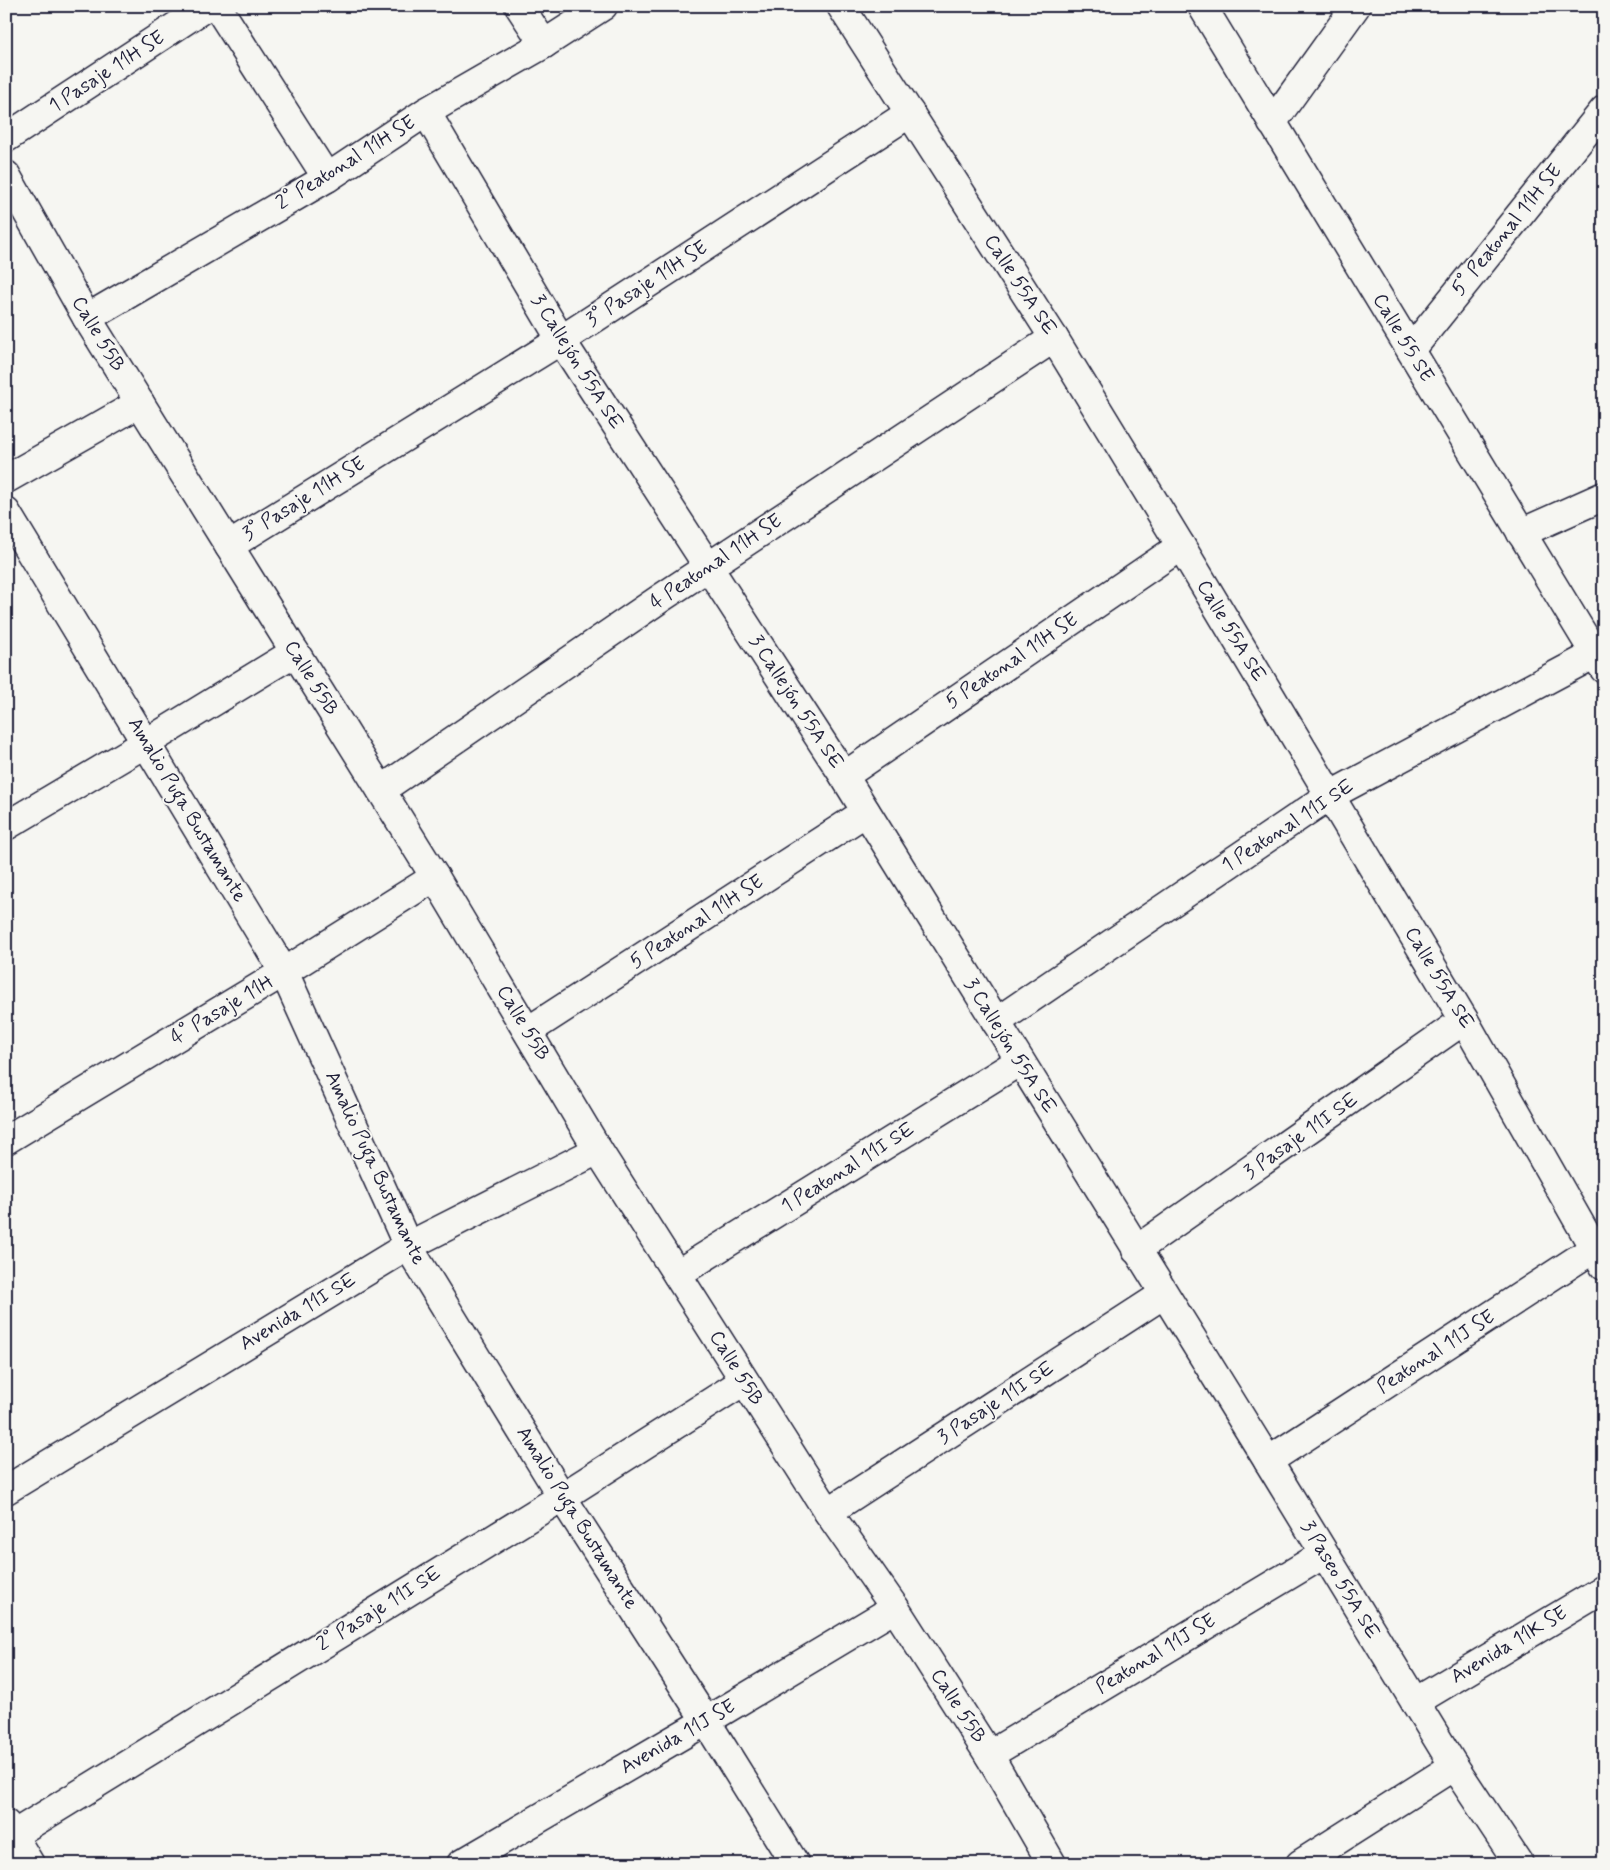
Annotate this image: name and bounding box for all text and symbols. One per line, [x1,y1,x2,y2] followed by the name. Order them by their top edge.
[44,24,170,120] street label: 1 Pasaje 11H SE
[271,109,421,217] street label: 2° Peatonal 11H SE
[1445,159,1569,301] street label: 5° Peatonal 11H SE
[977,229,1063,341] street label: Calle 55A SE
[581,234,713,334] street label: 3° Pasaje 11H SE
[524,289,630,435] street label: 3 Callejón 55A SE
[1366,289,1440,387] street label: Calle 55 SE
[65,291,131,377] street label: Calle 55B
[237,450,371,548] street label: 3° Pasaje 11H SE
[644,508,788,616] street label: 4 Peatonal 11H SE
[1190,575,1272,687] street label: Calle 55A SE
[940,607,1084,715] street label: 5 Peatonal 11H SE
[742,630,850,774] street label: 3 Callejón 55A SE
[277,635,345,721] street label: Calle 55B
[119,713,253,908] street label: Amalio Puga Bustamante
[1217,773,1359,879] street label: 1 Peatonal 11I SE
[625,869,769,975] street label: 5 Peatonal 11H SE
[1398,922,1480,1034] street label: Calle 55A SE
[165,969,279,1051] street label: 4° Pasaje 11H
[957,973,1063,1119] street label: 3 Callejón 55A SE
[490,980,556,1066] street label: Calle 55B
[316,1067,432,1270] street label: Amalio Puga Bustamante
[1238,1087,1364,1185] street label: 3 Pasaje 11I SE
[776,1116,920,1220] street label: 1 Peatonal 11I SE
[235,1267,361,1357] street label: Avenida 11I SE
[1372,1304,1500,1400] street label: Peatonal 11J SE
[702,1325,770,1411] street label: Calle 55B
[932,1355,1060,1451] street label: 3 Pasaje 11I SE
[508,1421,644,1616] street label: Amalio Puga Bustamante
[1294,1516,1386,1644] street label: 3 Paseo 55A SE
[312,1560,446,1658] street label: 2° Pasaje 11I SE
[1446,1600,1572,1690] street label: Avenida 11K SE
[1091,1607,1221,1701] street label: Peatonal 11J SE
[924,1664,992,1748] street label: Calle 55B
[615,1693,741,1781] street label: Avenida 11J SE

